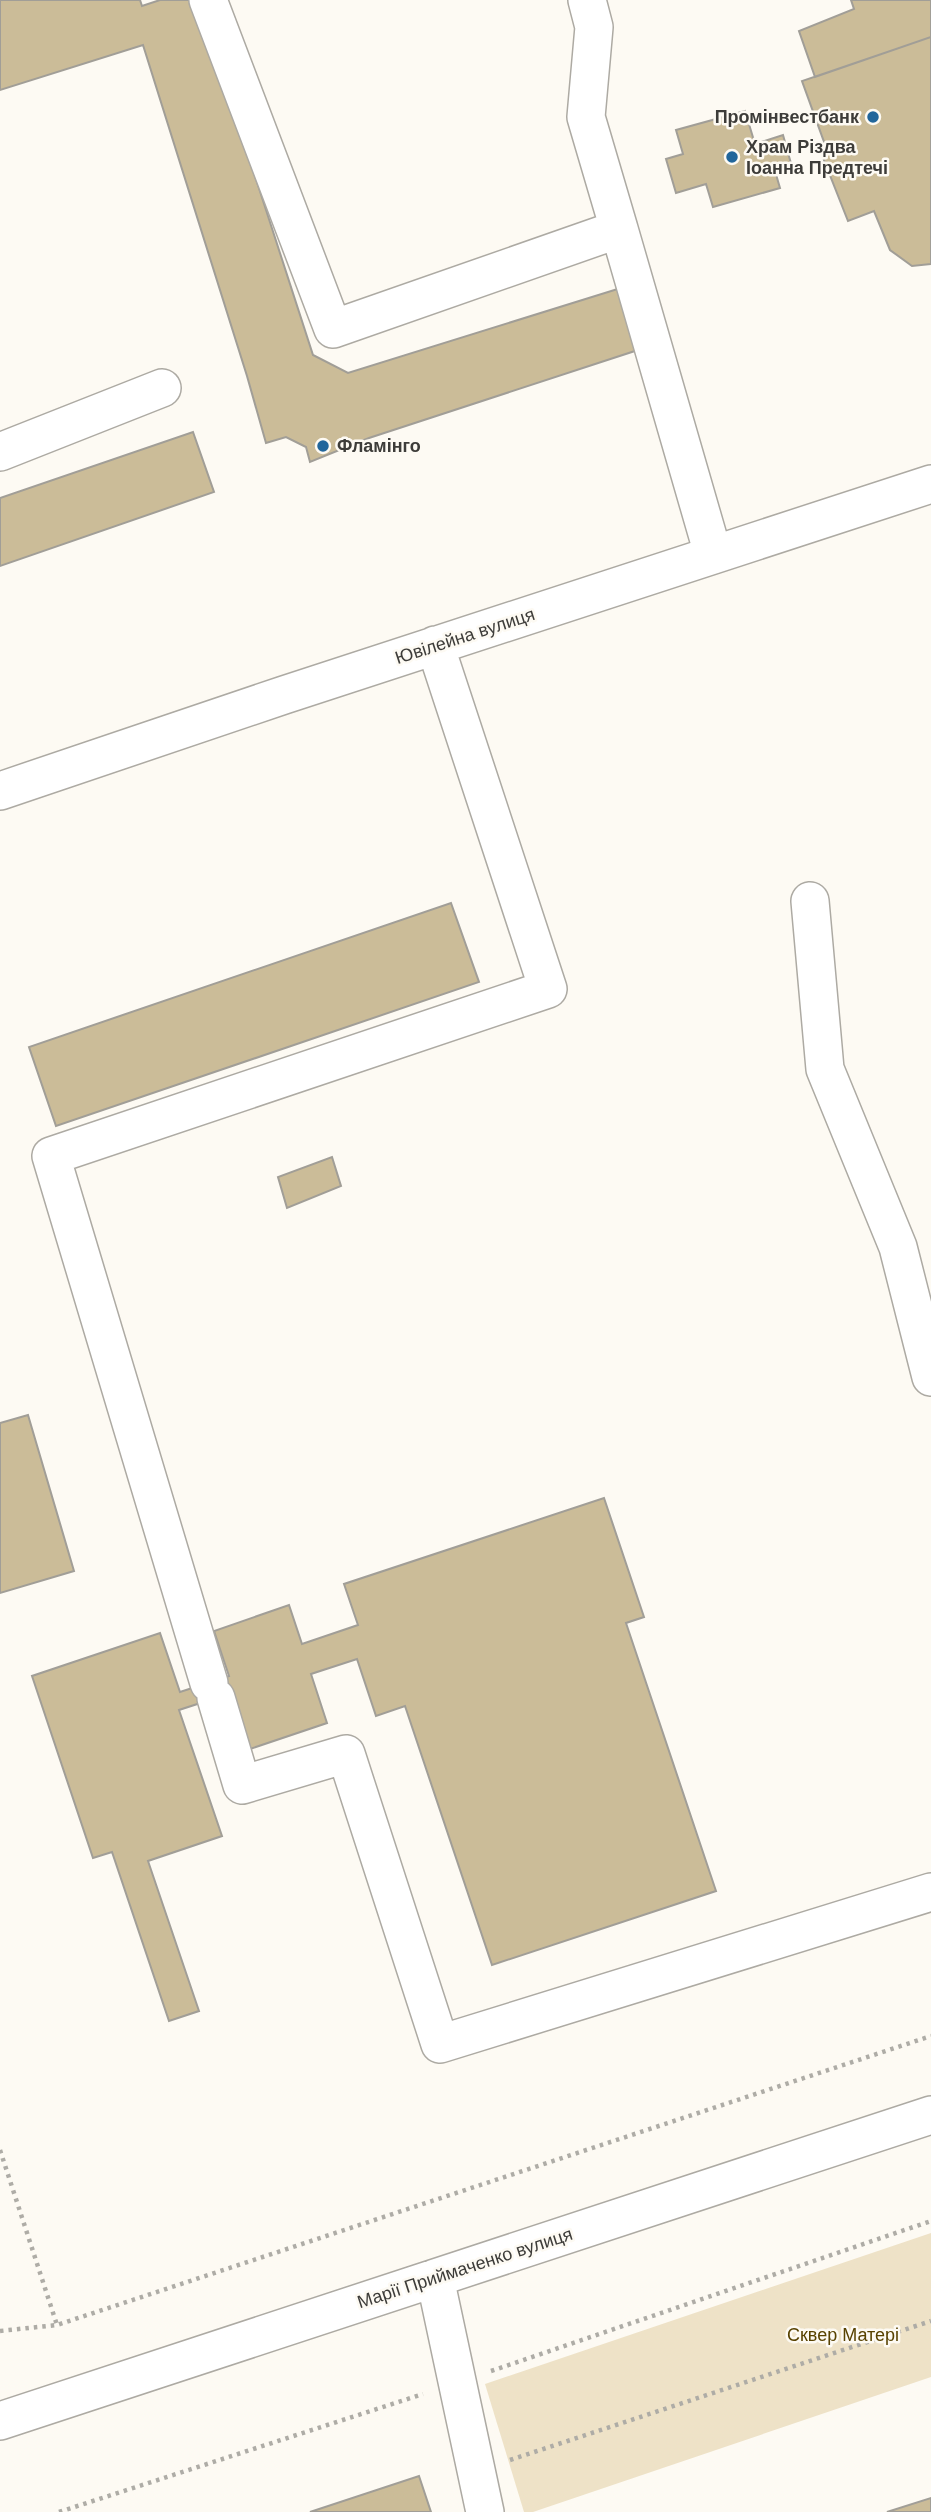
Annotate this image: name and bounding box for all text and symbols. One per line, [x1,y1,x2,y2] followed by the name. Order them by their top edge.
[715,107,860,127] place label: Промінвестбанк
[865,109,881,125] marker: Промінвестбанк
[746,137,888,178] place label: Храм Різдва Іоанна Предтечі
[724,149,740,165] marker: Храм Різдва Іоанна Предтечі
[337,436,421,456] place label: Фламінго
[315,438,331,454] marker: Фламінго
[393,604,537,668] street label: Ювілейна вулиця
[355,2224,575,2312] street label: Марії Приймаченко вулиця
[787,2325,899,2345] park label: Сквер Матері

